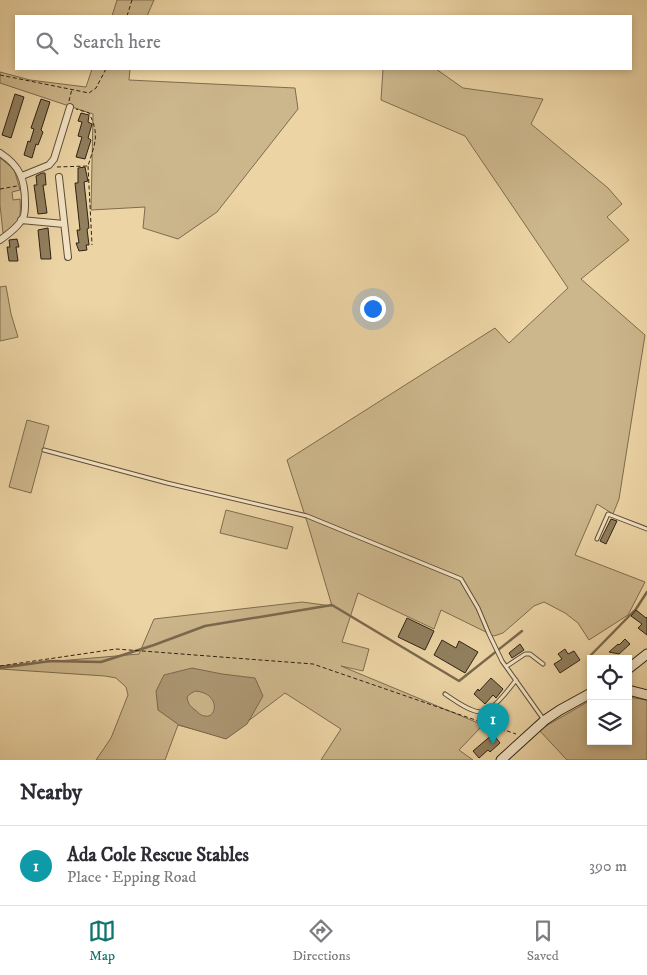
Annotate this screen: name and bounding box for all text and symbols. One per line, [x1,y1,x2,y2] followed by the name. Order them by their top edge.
[15,15,632,70] search box
[33,29,61,57] icon: search
[73,31,161,54] text: Search here
[360,296,386,322] your location
[587,655,632,745] map controls
[587,655,632,700] button: locate
[587,700,632,745] button: layers
[477,703,509,744] pin: 1
[20,780,82,806] text: Nearby
[67,844,249,867] text: Ada Cole Rescue Stables
[33,856,39,876] text: 1
[589,856,627,876] text: 390 m
[67,867,196,887] text: Place · Epping Road
[88,917,116,965] tab: Map
[292,917,350,965] tab: Directions
[527,917,559,965] tab: Saved

